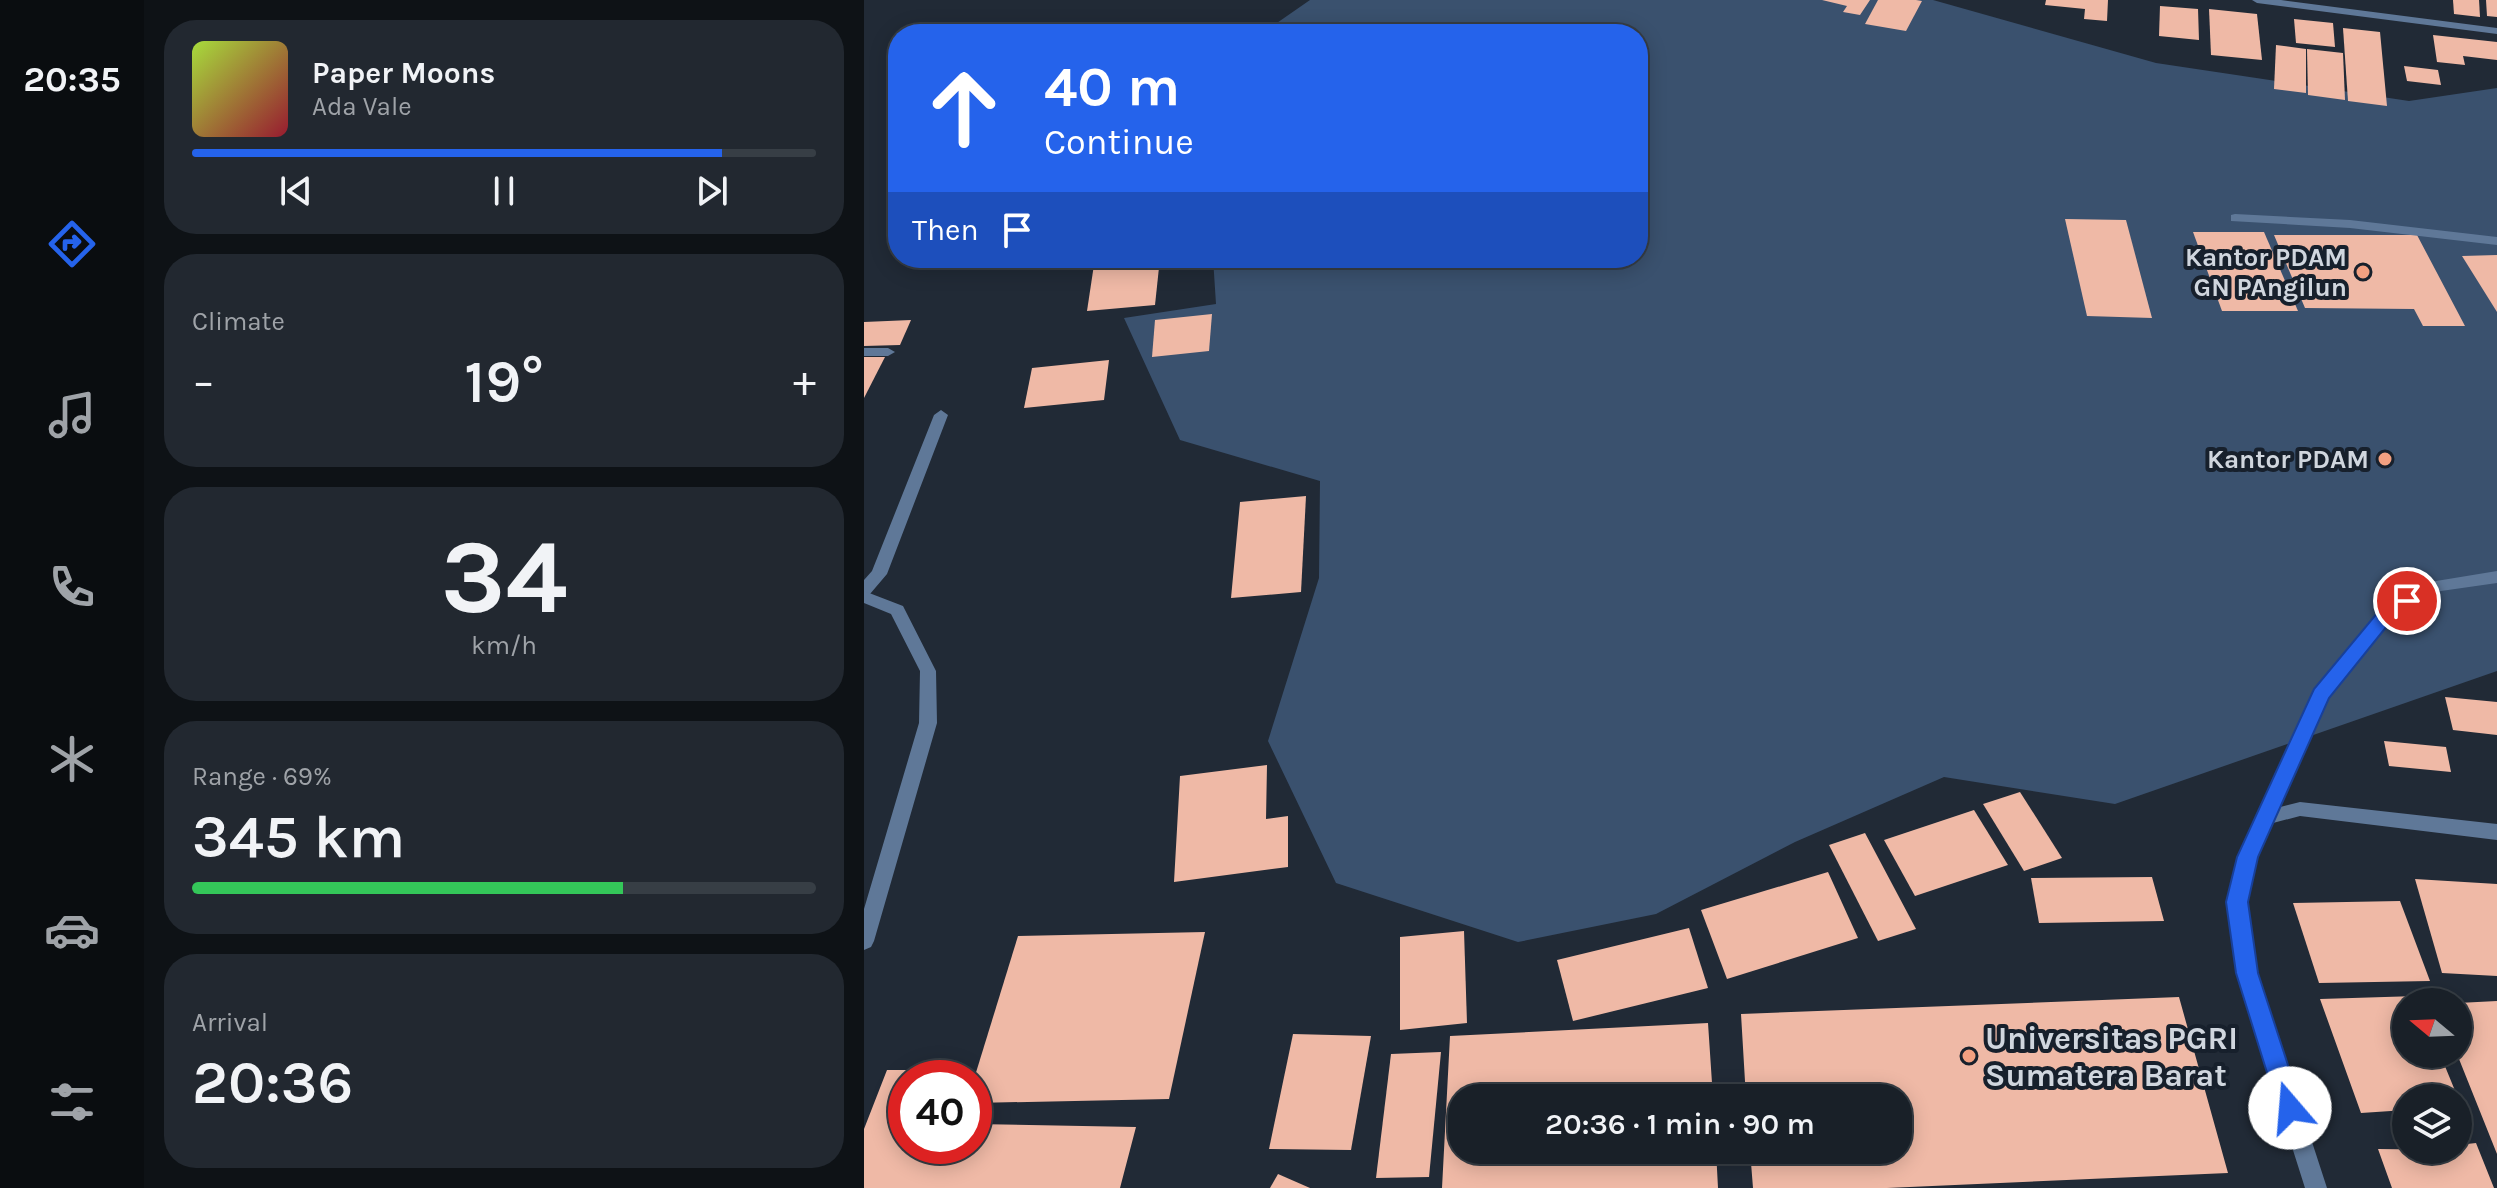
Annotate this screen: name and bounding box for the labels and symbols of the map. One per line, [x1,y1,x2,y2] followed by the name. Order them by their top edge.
[2185,242,2347,303] place label: Kantor PDAM GN PAngilun
[2354,263,2372,281] marker: Kantor PDAM GN PAngilun
[2207,444,2369,475] place label: Kantor PDAM
[2376,450,2394,468] marker: Kantor PDAM
[2373,567,2441,635] pin
[2392,988,2472,1068] north arrow
[1985,1020,2238,1094] place label: Universitas PGRI Sumatera Barat
[1960,1047,1978,1065] marker: Universitas PGRI Sumatera Barat
[888,1060,992,1164] speed limit sign: 40
[2248,1066,2332,1150] position arrow

